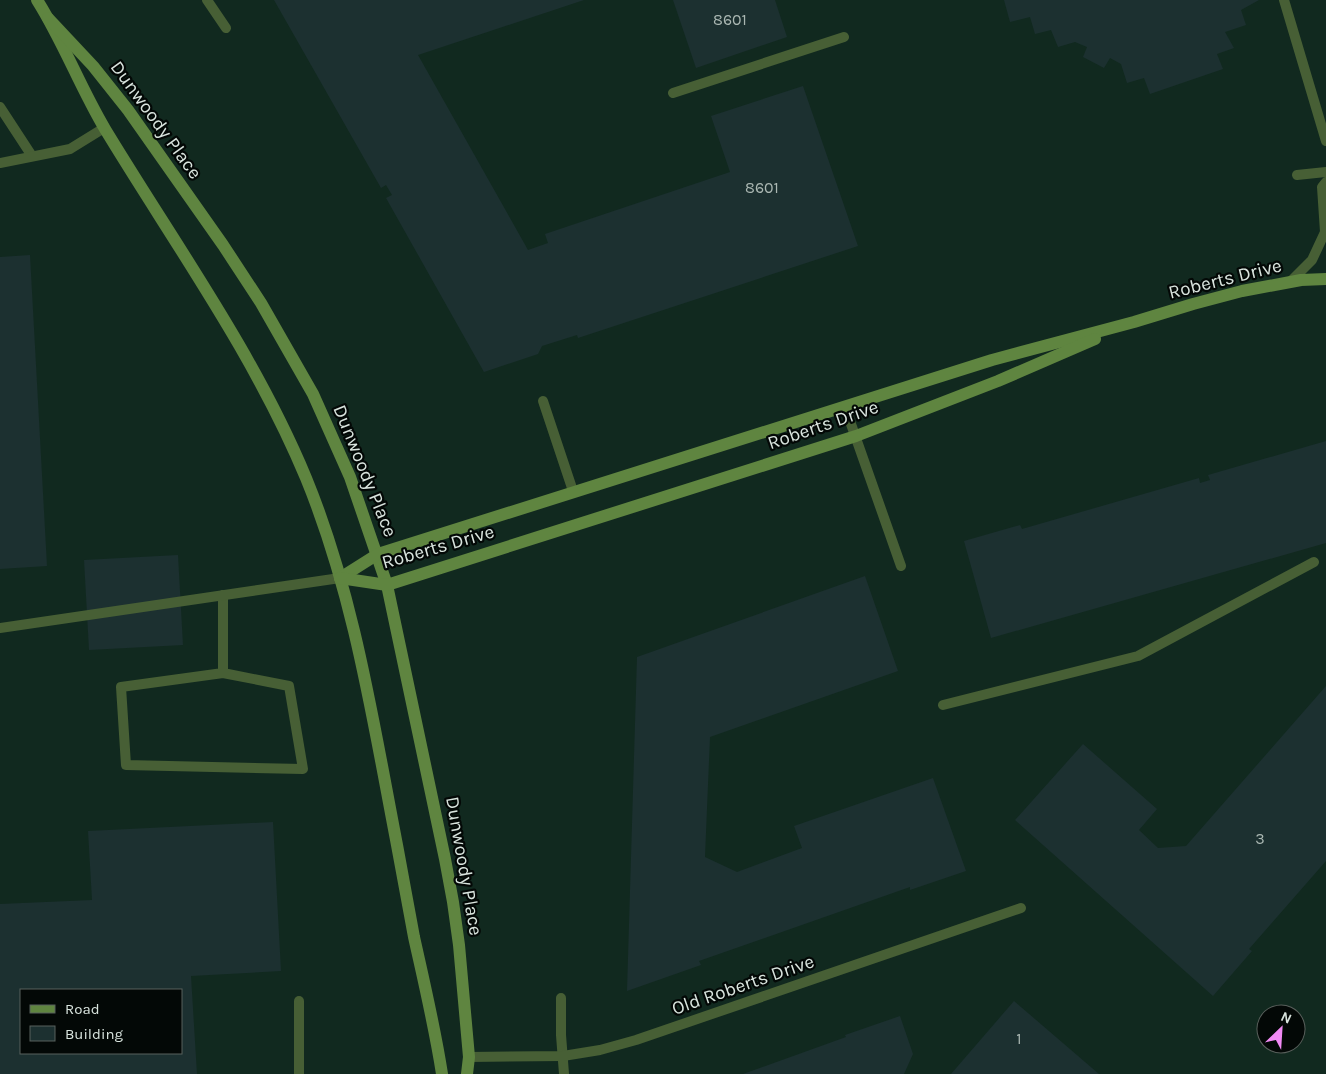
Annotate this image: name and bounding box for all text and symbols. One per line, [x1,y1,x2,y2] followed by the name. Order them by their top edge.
[713,10,747,29] house number: 8601
[106,57,206,183] street label: Dunwoody Place
[745,178,779,197] house number: 8601
[1166,254,1284,304] street label: Roberts Drive
[765,396,881,454] street label: Roberts Drive
[328,402,402,540] street label: Dunwoody Place
[379,520,497,574] street label: Roberts Drive
[441,795,487,937] street label: Dunwoody Place
[1255,829,1265,848] house number: 3
[669,950,817,1020] street label: Old Roberts Drive
[20,989,182,1054] legend
[65,1000,100,1018] text: Road
[1256,1004,1306,1054] north arrow
[1278,1008,1294,1027] text: N
[65,1025,123,1043] text: Building
[1016,1029,1022,1048] house number: 1

